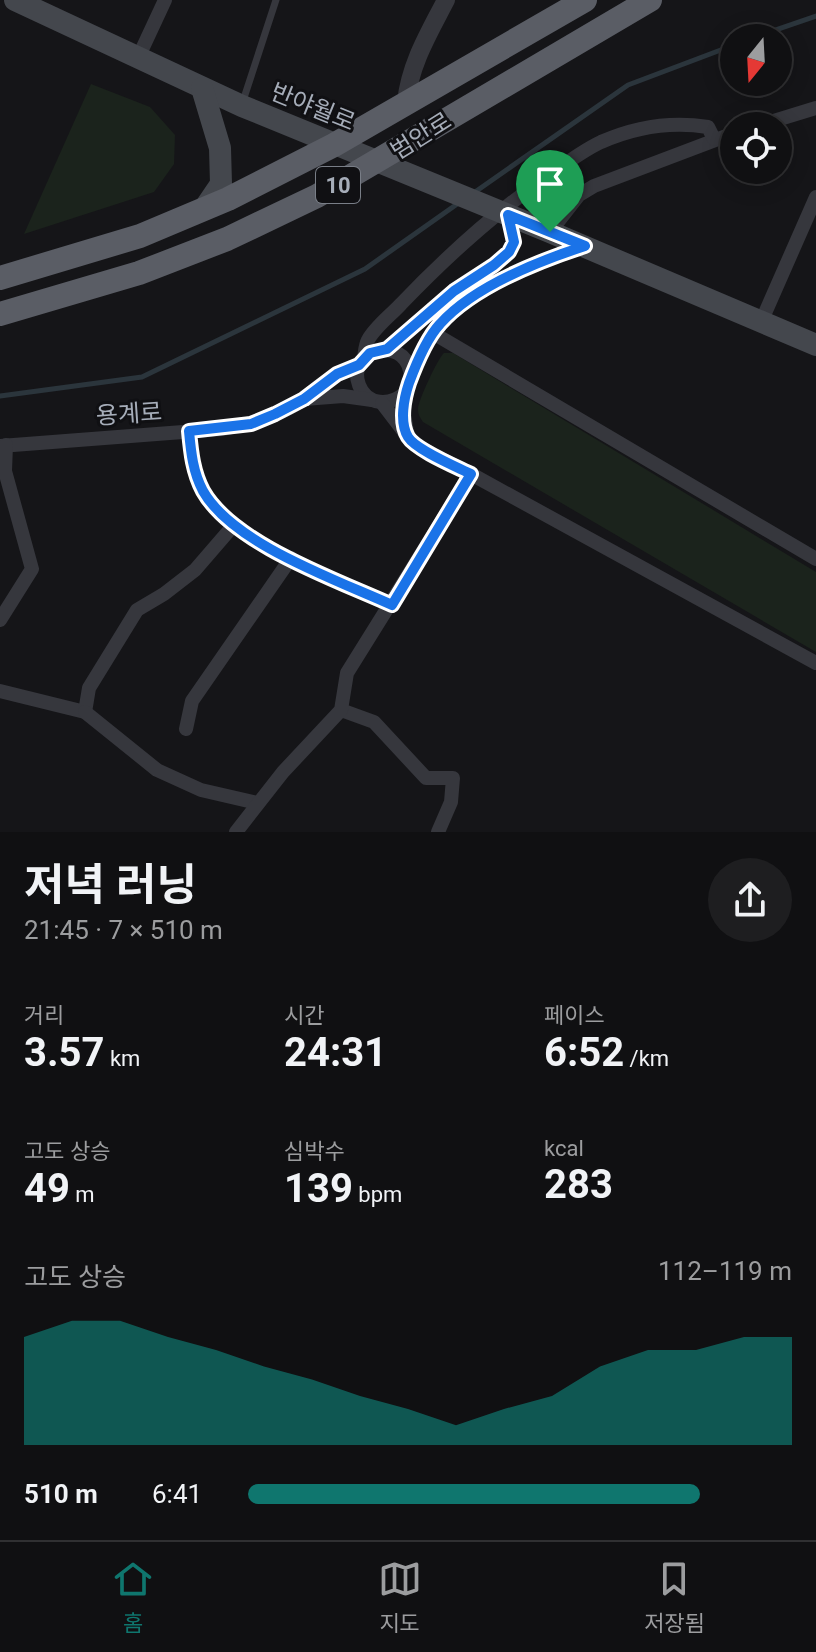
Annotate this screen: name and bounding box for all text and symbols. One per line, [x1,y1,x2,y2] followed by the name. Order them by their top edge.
[720,24,792,96] north arrow
[720,24,792,184] map controls
[267,77,359,137] street label: 반야월로
[385,107,457,165] street label: 범안로
[720,112,792,184] button: locate
[516,150,584,232] pin
[528,162,572,206] icon: arrive
[316,167,360,203] road number: 10
[95,398,163,430] street label: 용계로
[708,858,792,942] button: share
[24,859,197,911] text: 저녁 러닝
[24,915,223,945] text: 21:45 · 7 × 510 m
[24,1003,64,1028] text: 거리
[284,1003,324,1028] text: 시간
[544,1003,605,1028] text: 페이스
[24,1029,104,1076] text: 3.57
[284,1029,387,1076] text: 24:31
[544,1029,624,1076] text: 6:52
[104,1046,140,1071] text: km
[624,1046,669,1071] text: /km
[544,1136,584,1161] text: kcal
[24,1139,110,1164] text: 고도 상승
[284,1139,345,1164] text: 심박수
[544,1161,613,1208] text: 283
[24,1165,70,1212] text: 49
[284,1165,353,1212] text: 139
[70,1182,95,1207] text: m
[353,1182,402,1207] text: bpm
[658,1256,792,1286] text: 112–119 m
[24,1262,126,1292] text: 고도 상승
[24,1479,98,1509] text: 510 m
[152,1479,202,1509] text: 6:41
[111,1557,155,1637] tab: 홈
[378,1557,422,1637] tab: 지도
[644,1557,705,1637] tab: 저장됨

